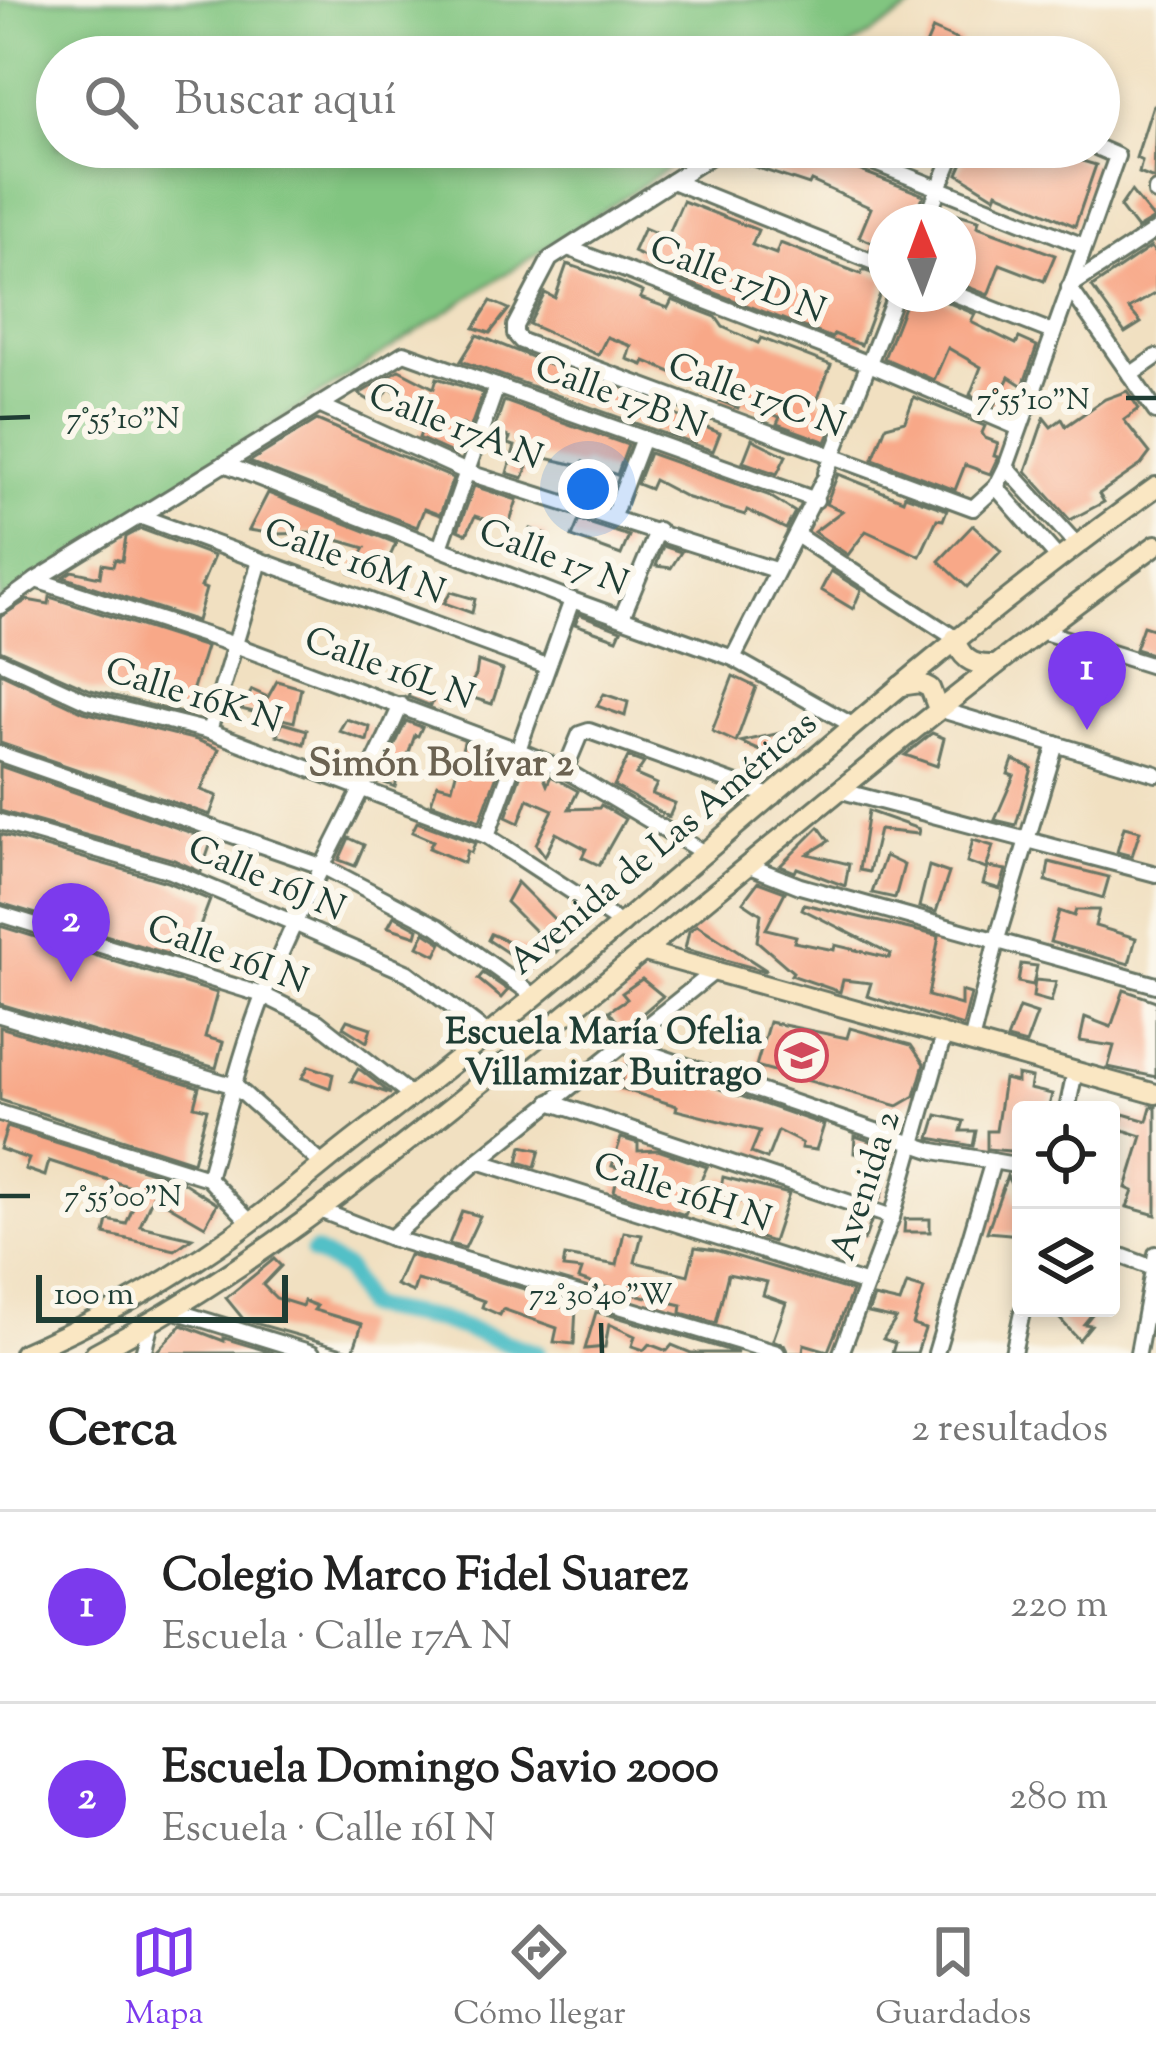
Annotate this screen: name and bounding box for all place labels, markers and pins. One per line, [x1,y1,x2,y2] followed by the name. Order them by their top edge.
[1048,631,1126,730] pin: 1
[32,883,110,982] pin: 2
[445,1008,762,1101] place label: Escuela María Ofelia Villamizar Buitrago
[773,1027,829,1083] school or university icon: Escuela María Ofelia Villamizar Buitrago

